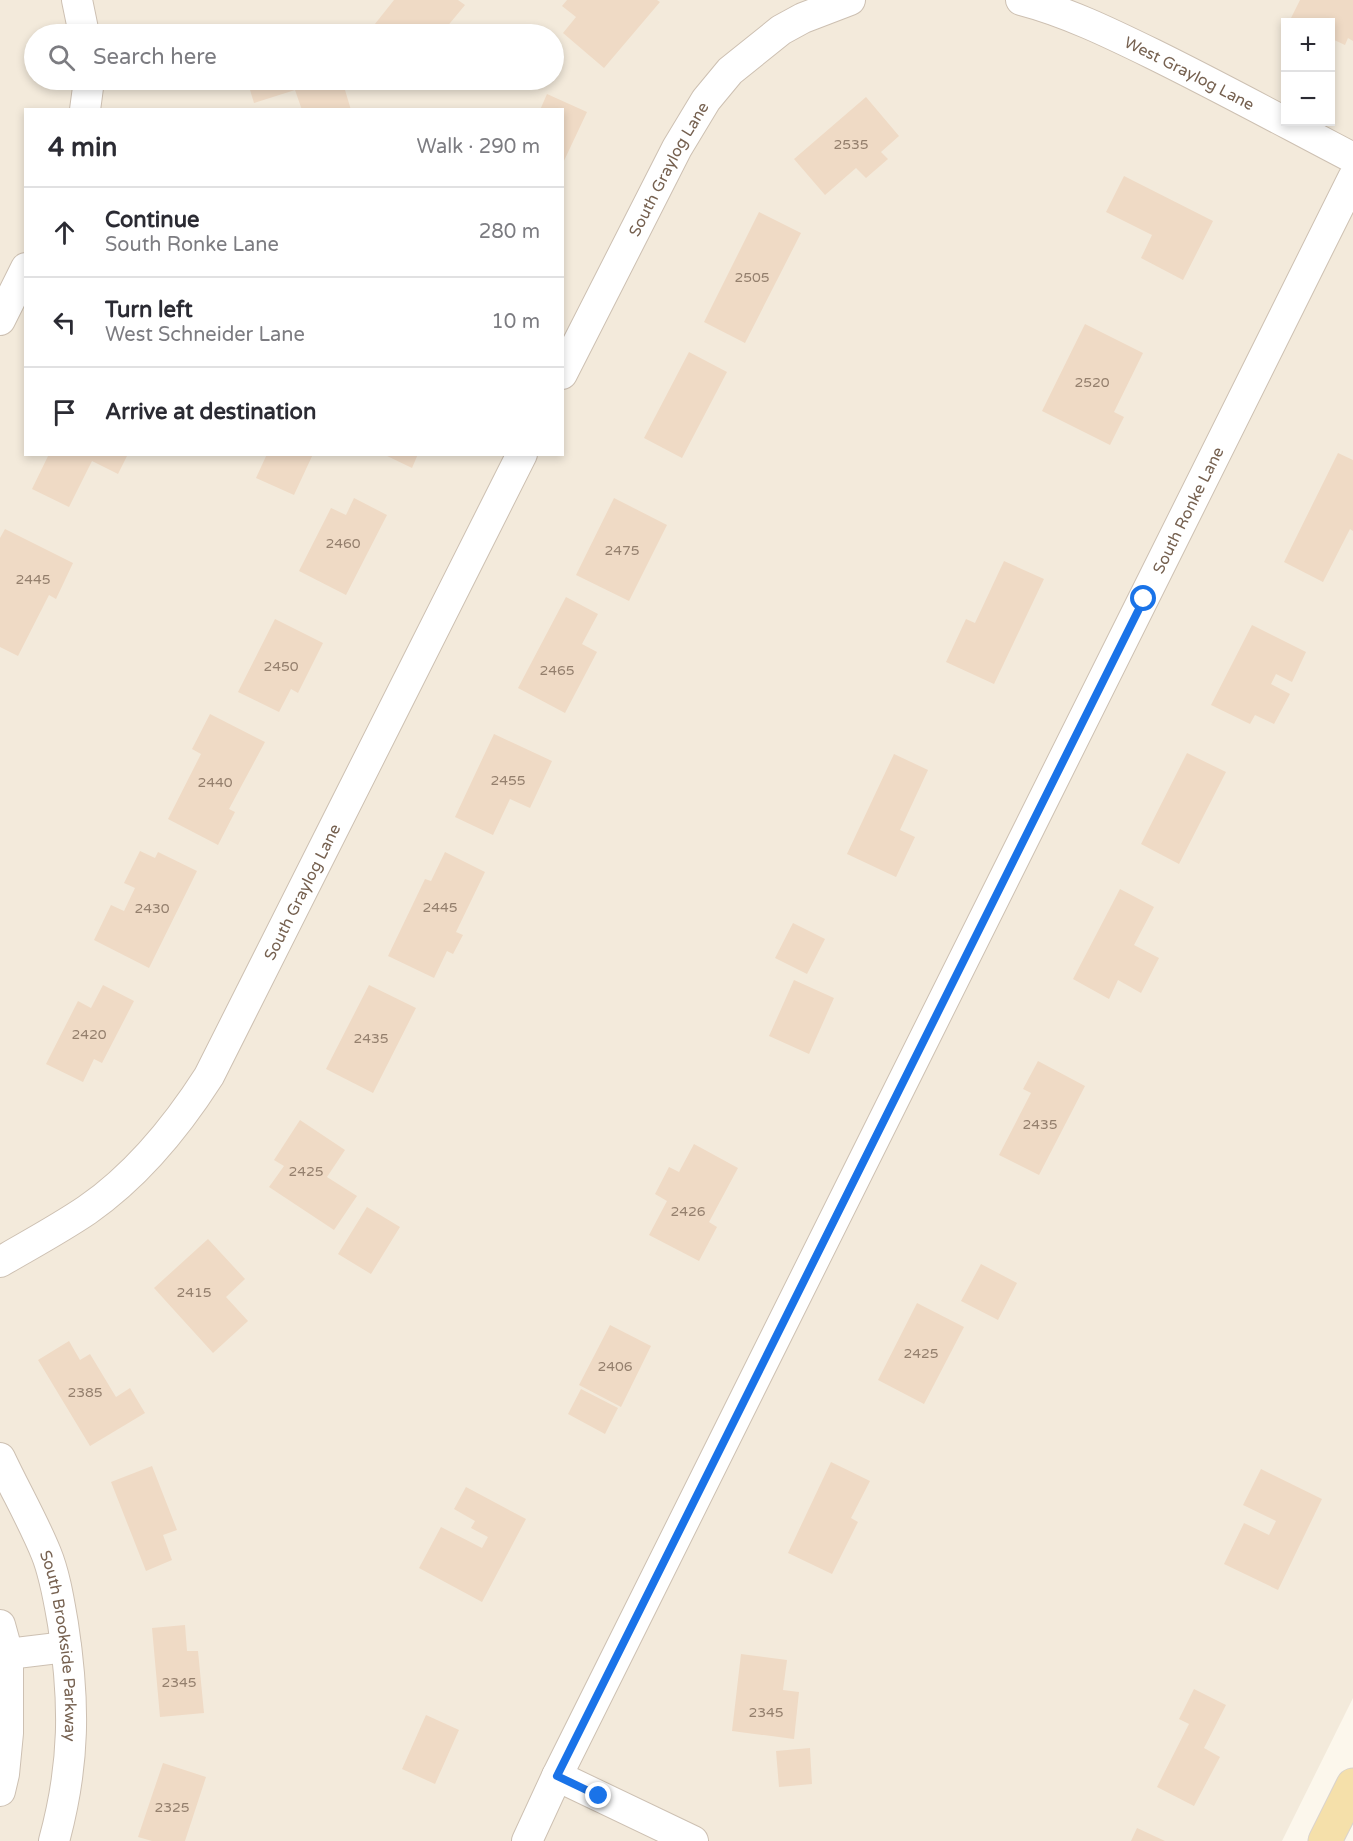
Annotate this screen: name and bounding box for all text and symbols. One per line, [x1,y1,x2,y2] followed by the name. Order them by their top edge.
[1281,18,1335,126] map controls
[1281,18,1335,72] button: +
[24,24,564,90] search box
[1121,33,1258,115] street label: West Graylog Lane
[45,41,78,74] icon: search
[93,44,217,70] text: Search here
[1281,72,1335,126] button: −
[625,98,714,240] street label: South Graylog Lane
[48,132,117,163] text: 4 min
[417,135,540,159] text: Walk · 290 m
[833,136,869,153] house number: 2535
[105,207,200,233] text: Continue
[48,216,81,249] icon: ahead
[479,220,540,244] text: 280 m
[105,233,279,257] text: South Ronke Lane
[734,269,770,286] house number: 2505
[105,297,193,323] text: Turn left
[48,306,81,339] icon: left
[491,310,540,334] text: 10 m
[105,323,305,347] text: West Schneider Lane
[1074,374,1110,391] house number: 2520
[48,396,81,429] icon: arrive
[105,399,316,425] text: Arrive at destination
[1149,444,1229,577] street label: South Ronke Lane
[325,535,361,552] house number: 2460
[604,542,640,559] house number: 2475
[15,571,51,588] house number: 2445
[1130,585,1156,611] route start
[263,658,299,675] house number: 2450
[539,662,575,679] house number: 2465
[490,772,526,789] house number: 2455
[197,774,233,791] house number: 2440
[260,821,345,964] street label: South Graylog Lane
[422,899,458,916] house number: 2445
[134,900,170,917] house number: 2430
[71,1026,107,1043] house number: 2420
[353,1030,389,1047] house number: 2435
[1022,1116,1058,1133] house number: 2435
[288,1163,324,1180] house number: 2425
[670,1203,706,1220] house number: 2426
[176,1284,212,1301] house number: 2415
[903,1345,939,1362] house number: 2425
[597,1358,633,1375] house number: 2406
[67,1384,103,1401] house number: 2385
[35,1547,80,1742] street label: South Brookside Parkway
[161,1674,197,1691] house number: 2345
[748,1704,784,1721] house number: 2345
[585,1782,611,1808] route end
[154,1799,190,1816] house number: 2325

